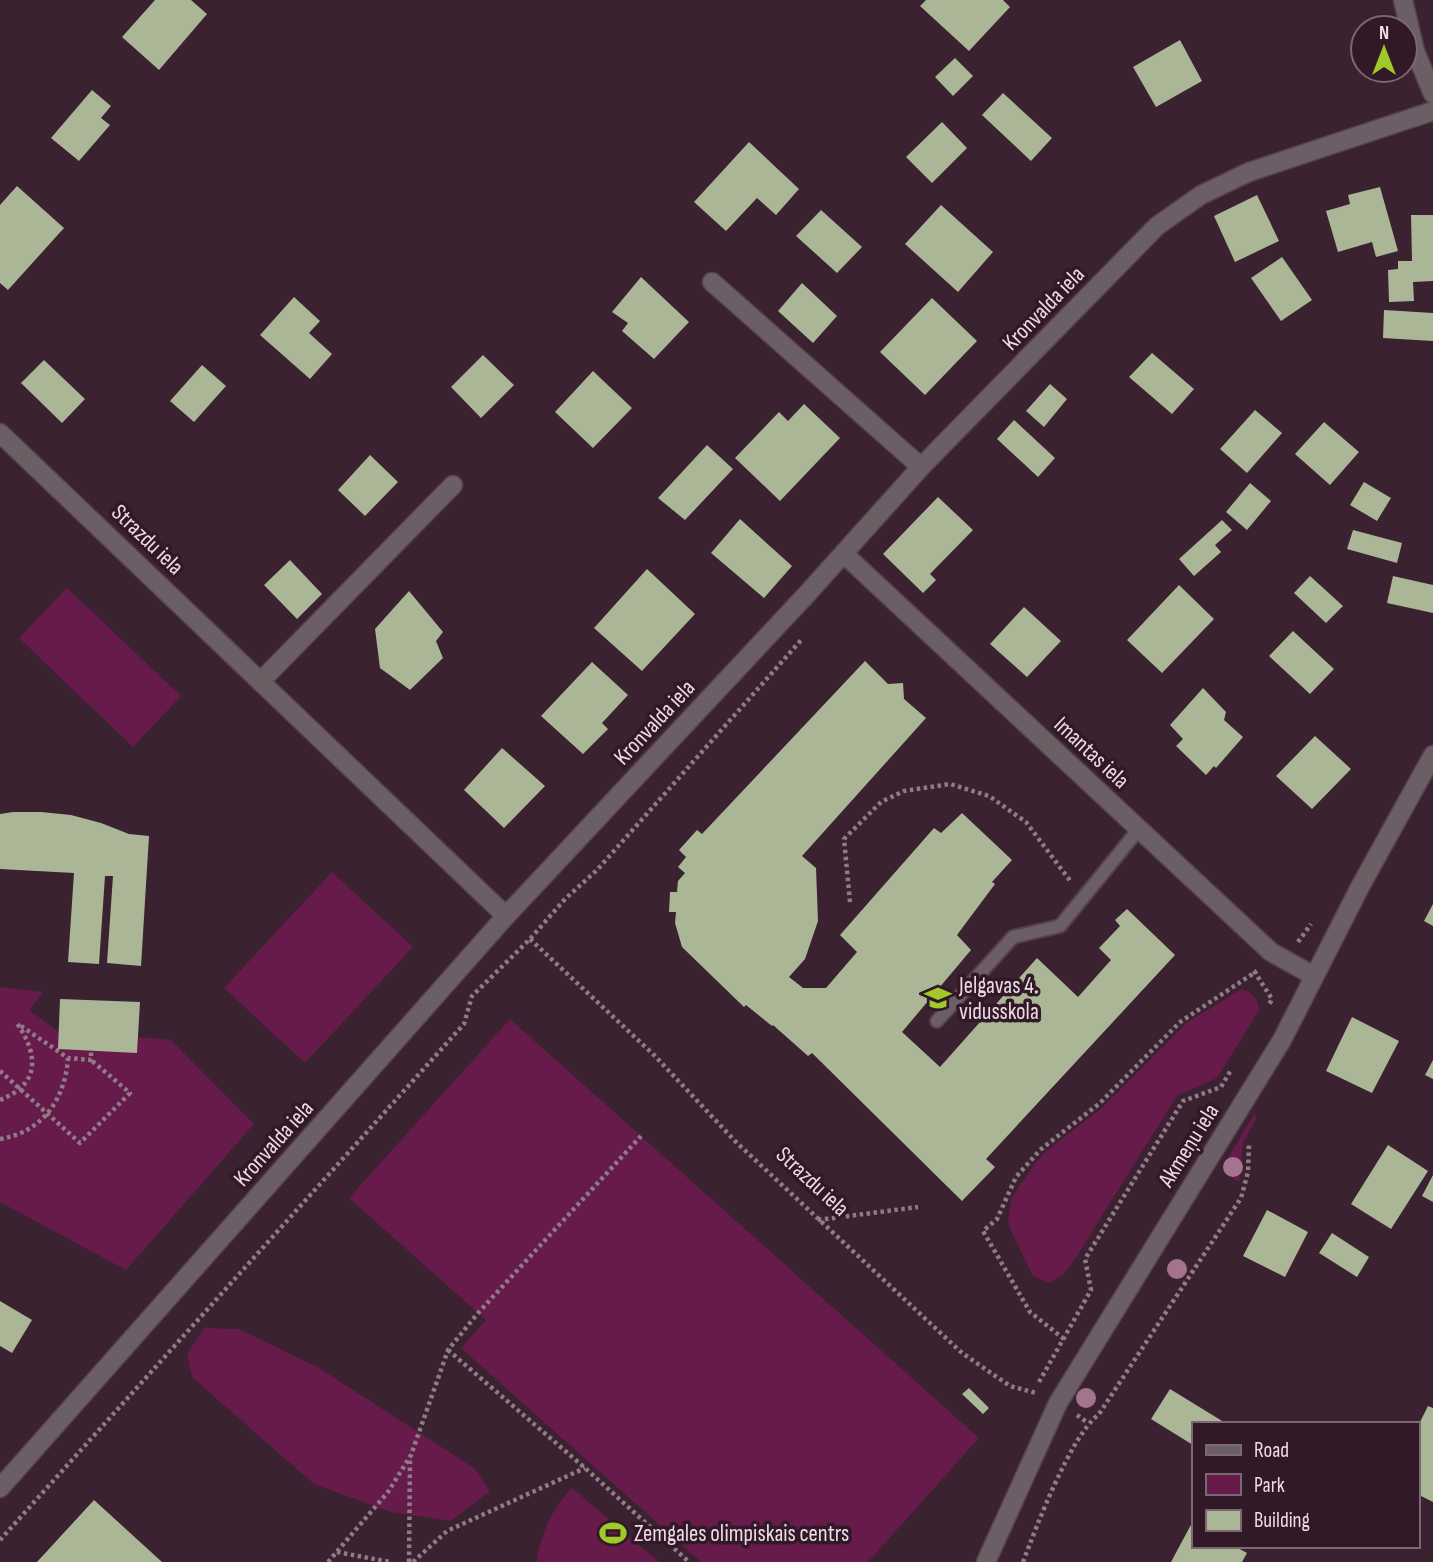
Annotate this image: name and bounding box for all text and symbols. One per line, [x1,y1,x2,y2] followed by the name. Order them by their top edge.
[1349,14,1419,84] north arrow
[1379,22,1389,45] text: N
[997,261,1091,357] street label: Kronvalda iela
[105,499,189,581] street label: Strazdu iela
[608,674,701,771] street label: Kronvalda iela
[1048,711,1135,795] street label: Imantas iela
[958,972,1039,1026] place label: Jelgavas 4. vidusskola
[923,983,953,1013] school or university icon: Jelgavas 4. vidusskola
[228,1095,320,1193] street label: Kronvalda iela
[1152,1099,1225,1193] street label: Akmeņu iela
[770,1141,855,1222] street label: Strazdu iela
[1192,1422,1419,1548] legend
[1254,1438,1289,1463] text: Road
[1254,1473,1285,1498] text: Park
[1254,1508,1310,1533] text: Building
[598,1518,628,1548] sports icon: Zemgales olimpiskais centrs
[634,1520,849,1548] place label: Zemgales olimpiskais centrs

